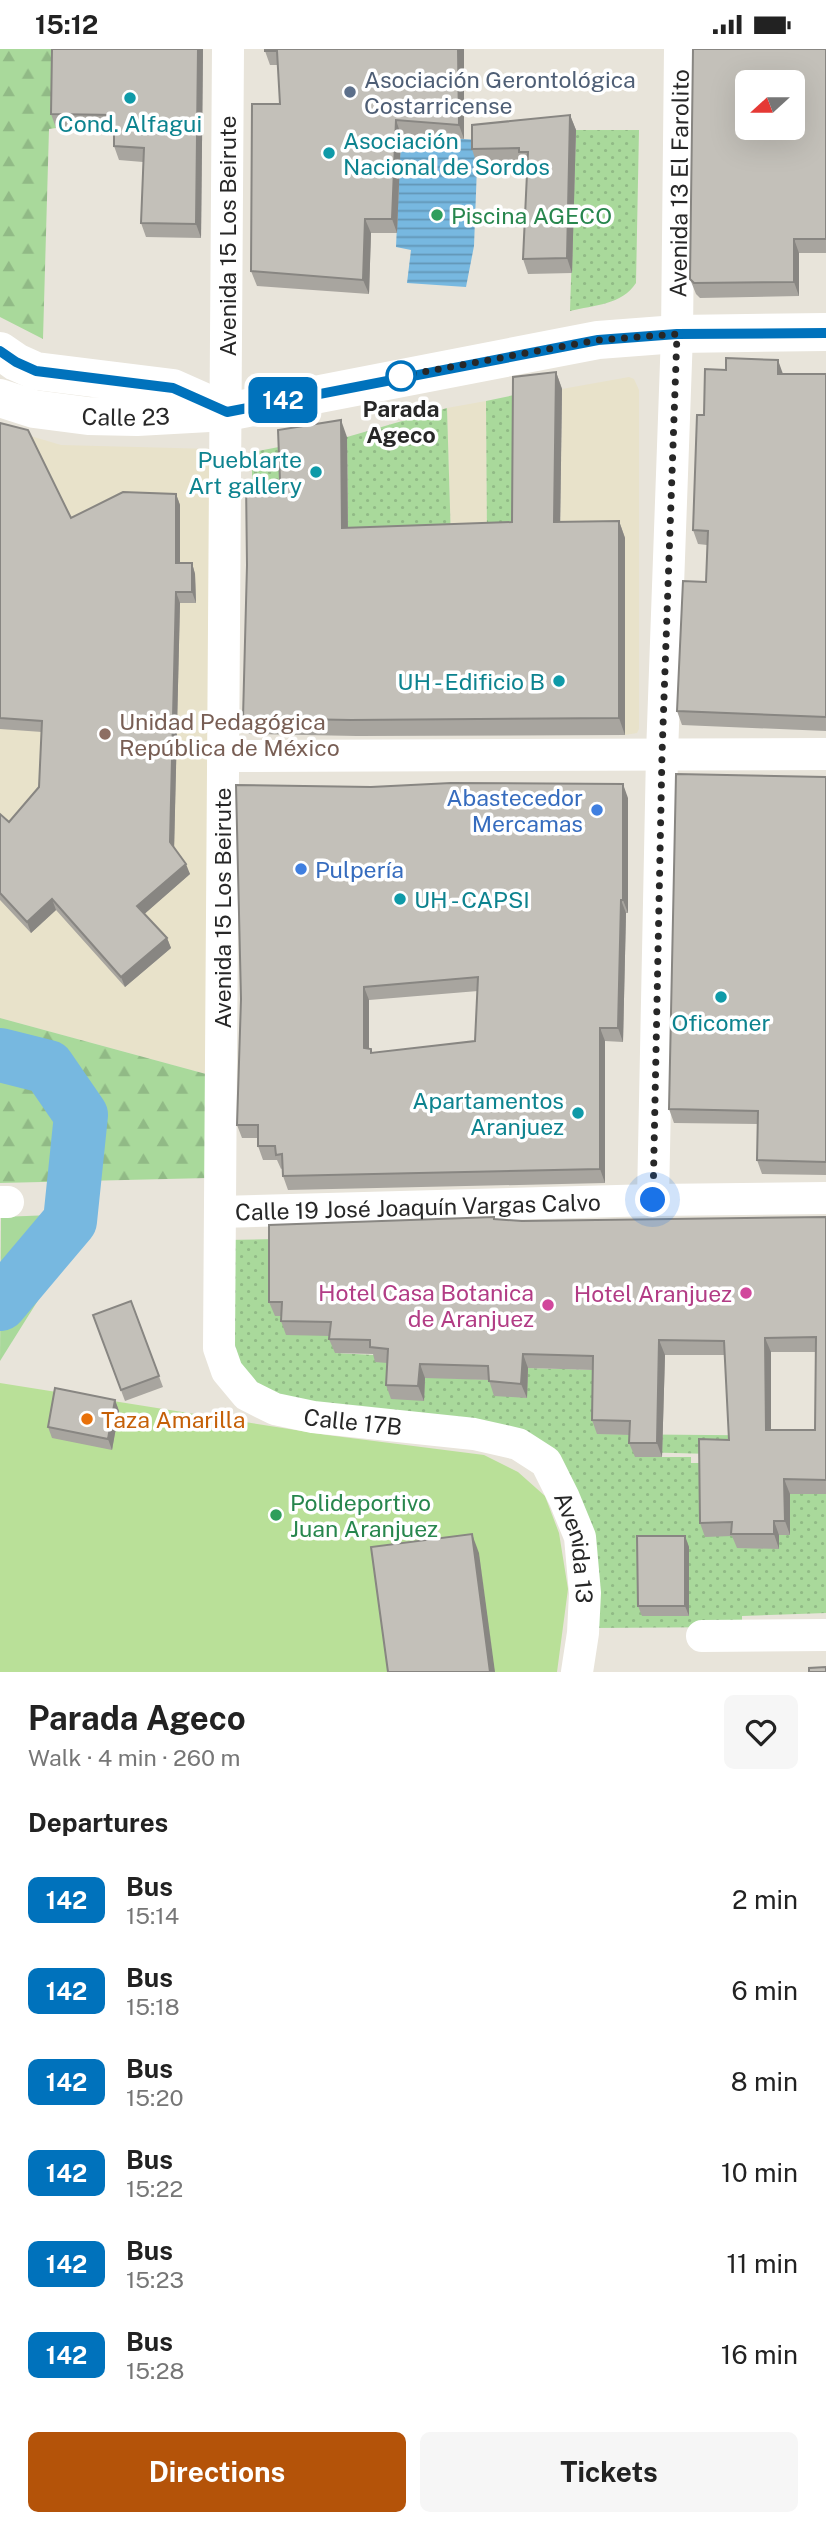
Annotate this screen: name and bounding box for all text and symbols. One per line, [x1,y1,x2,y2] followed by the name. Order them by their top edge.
[35,9,98,40] text: 15:12
[364,66,636,119] place label: Asociación Gerontológica Costarricense
[664,69,693,298] street label: Avenida 13 El Farolito
[735,70,805,140] north arrow
[735,70,805,140] map controls
[342,84,358,100] marker: Asociación Gerontológica Costarricense
[122,90,138,106] marker: Cond. Alfagui
[58,110,202,137] place label: Cond. Alfagui
[214,115,241,357] street label: Avenida 15 Los Beirute
[343,127,550,180] place label: Asociación Nacional de Sordos
[321,145,337,161] marker: Asociación Nacional de Sordos
[451,202,612,229] place label: Piscina AGECO
[429,207,445,223] marker: Piscina AGECO
[386,361,416,391] marker: Parada Ageco
[243,377,323,423] line badge: 142
[262,386,304,414] text: 142
[363,395,440,448] place label: Parada Ageco
[81,402,171,431] street label: Calle 23
[188,446,302,499] place label: Pueblarte Art gallery
[308,464,324,480] marker: Pueblarte Art gallery
[397,668,545,695] place label: UH - Edificio B
[551,673,567,689] marker: UH - Edificio B
[119,708,340,761] place label: Unidad Pedagógica República de México
[97,726,113,742] marker: Unidad Pedagógica República de México
[446,784,583,837] place label: Abastecedor Mercamas
[209,787,236,1029] street label: Avenida 15 Los Beirute
[589,802,605,818] marker: Abastecedor Mercamas
[315,856,404,883] place label: Pulpería
[293,861,309,877] marker: Pulpería
[414,886,530,913] place label: UH - CAPSI
[392,891,408,907] marker: UH - CAPSI
[713,989,729,1005] marker: Oficomer
[672,1009,770,1036] place label: Oficomer
[412,1087,564,1140] place label: Apartamentos Aranjuez
[570,1105,586,1121] marker: Apartamentos Aranjuez
[635,1182,670,1217] your location
[235,1188,601,1225] street label: Calle 19 José Joaquín Vargas Calvo
[318,1279,534,1332] place label: Hotel Casa Botanica de Aranjuez
[574,1280,732,1307] place label: Hotel Aranjuez
[738,1285,754,1301] marker: Hotel Aranjuez
[540,1297,556,1313] marker: Hotel Casa Botanica de Aranjuez
[301,1402,403,1440] street label: Calle 17B
[101,1406,245,1433] place label: Taza Amarilla
[79,1411,95,1427] marker: Taza Amarilla
[549,1488,599,1604] street label: Avenida 13
[290,1489,438,1542] place label: Polideportivo Juan Aranjuez
[268,1507,284,1523] marker: Polideportivo Juan Aranjuez
[724,1695,798,1769] button: heart
[28,1699,246,1737] text: Parada Ageco
[28,1744,241,1771] text: Walk · 4 min · 260 m
[28,1807,168,1838] text: Departures
[126,1871,173,1902] text: Bus
[732,1884,798,1915] text: 2 min
[46,1886,87,1914] text: 142
[126,1902,179,1929] text: 15:14
[126,1962,173,1993] text: Bus
[731,1975,798,2006] text: 6 min
[46,1977,87,2005] text: 142
[126,1993,180,2020] text: 15:18
[126,2053,173,2084] text: Bus
[731,2066,798,2097] text: 8 min
[46,2068,87,2096] text: 142
[126,2084,184,2111] text: 15:20
[126,2144,173,2175] text: Bus
[721,2157,798,2188] text: 10 min
[46,2159,87,2187] text: 142
[126,2175,183,2202] text: 15:22
[126,2235,173,2266] text: Bus
[726,2248,798,2279] text: 11 min
[46,2250,87,2278] text: 142
[126,2266,184,2293] text: 15:23
[126,2326,173,2357] text: Bus
[721,2339,798,2370] text: 16 min
[46,2341,87,2369] text: 142
[126,2357,184,2384] text: 15:28
[28,2432,406,2512] button: Directions
[420,2432,798,2512] button: Tickets

